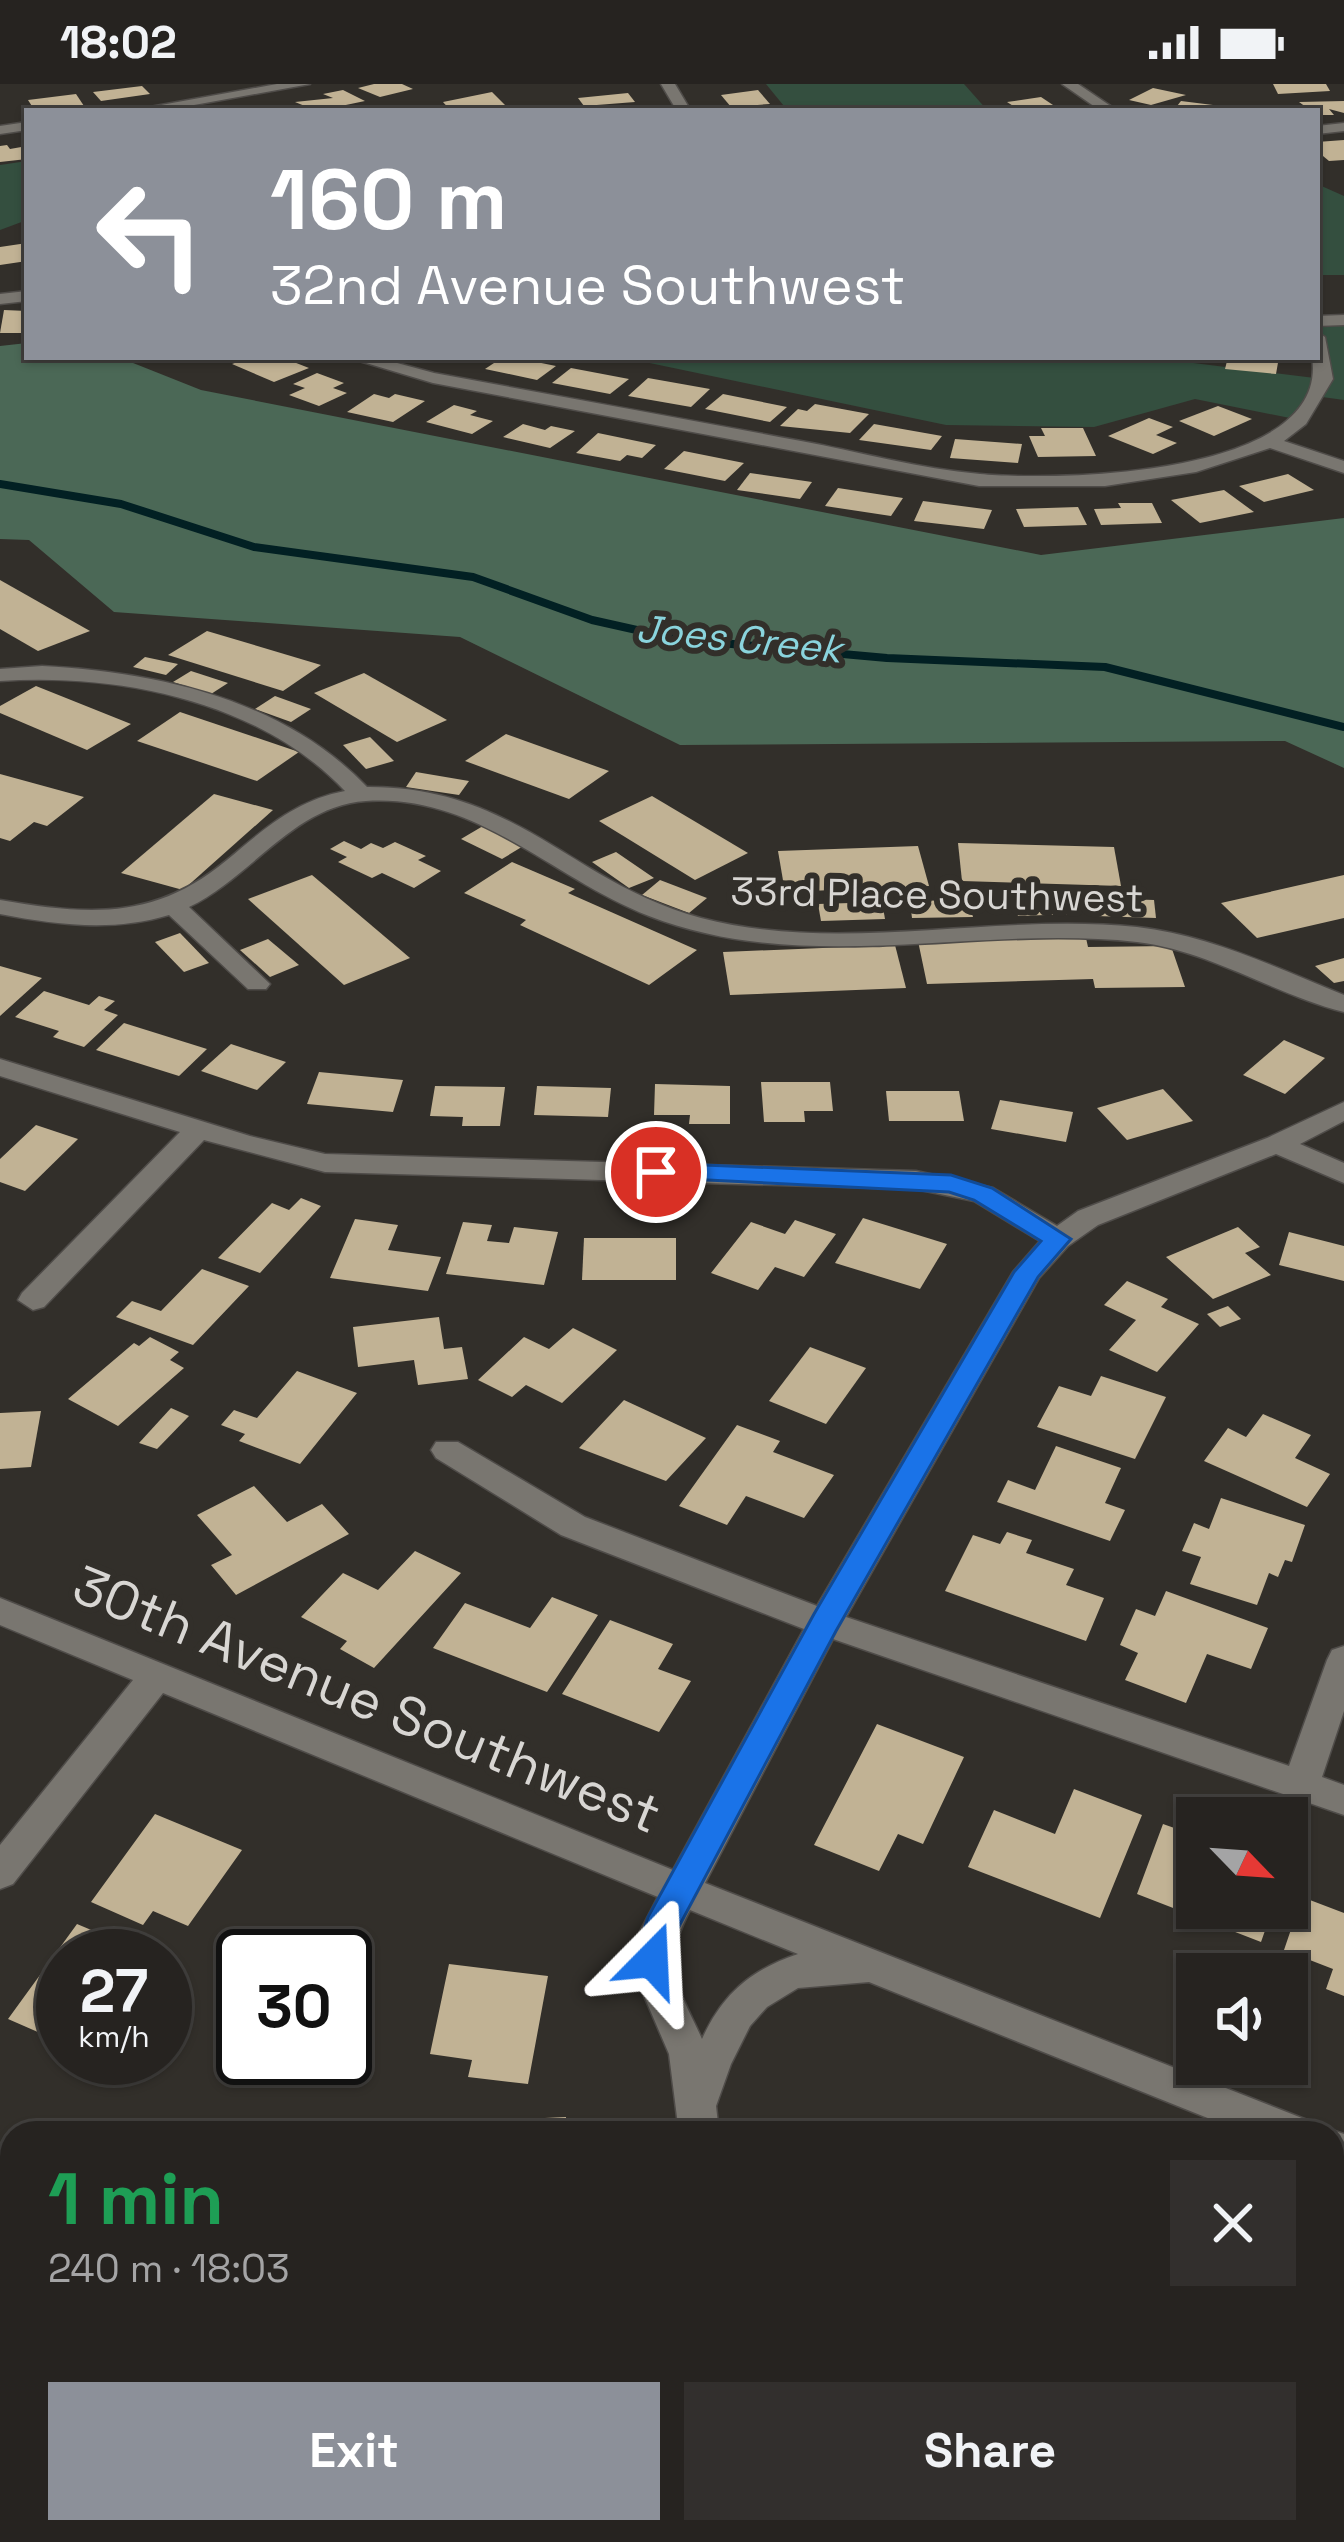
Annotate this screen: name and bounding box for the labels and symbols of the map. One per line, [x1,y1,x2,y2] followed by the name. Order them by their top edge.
[634,603,848,674] water label: Joes Creek
[730,866,1144,923] street label: 33rd Place Southwest
[605,1121,707,1223] pin
[63,1550,671,1849] street label: 30th Avenue Southwest
[1176,1797,1308,1929] north arrow
[589,1897,715,2023] position arrow
[216,1929,372,2085] speed limit sign: 30

